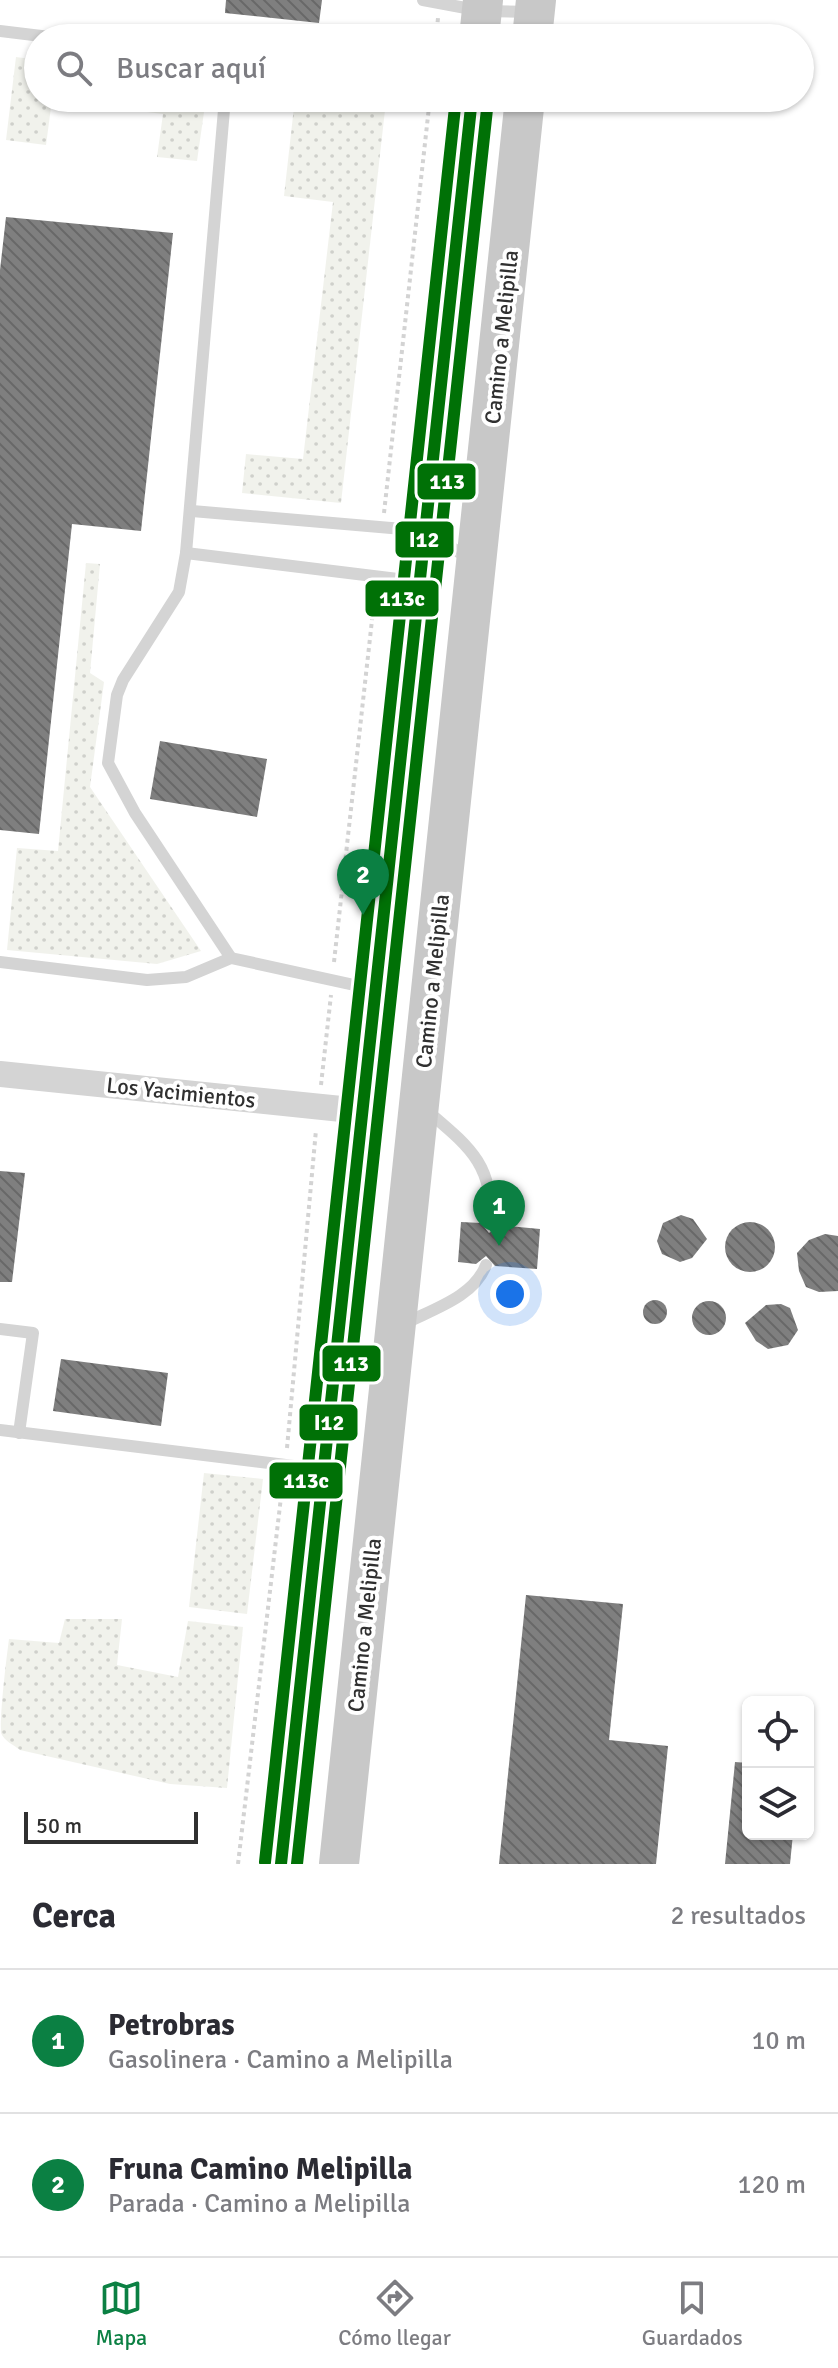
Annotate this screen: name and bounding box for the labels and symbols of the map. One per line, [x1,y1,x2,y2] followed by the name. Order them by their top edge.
[479,249,524,425] street label: Camino a Melipilla
[416,462,477,501] line badge: 113
[429,468,465,495] text: 113
[394,520,455,559] line badge: I12
[409,526,439,553] text: I12
[364,579,440,618] line badge: 113c
[379,585,425,612] text: 113c
[337,849,389,915] pin: 2
[410,893,455,1069] street label: Camino a Melipilla
[105,1071,257,1114] street label: Los Yacimientos
[473,1180,525,1246] pin: 1
[490,1274,530,1314] your location
[321,1344,382,1383] line badge: 113
[333,1350,369,1377] text: 113
[298,1403,359,1442] line badge: I12
[314,1409,344,1436] text: I12
[268,1461,344,1500] line badge: 113c
[283,1467,329,1494] text: 113c
[342,1537,387,1713] street label: Camino a Melipilla
[24,1808,198,1844] scale bar

